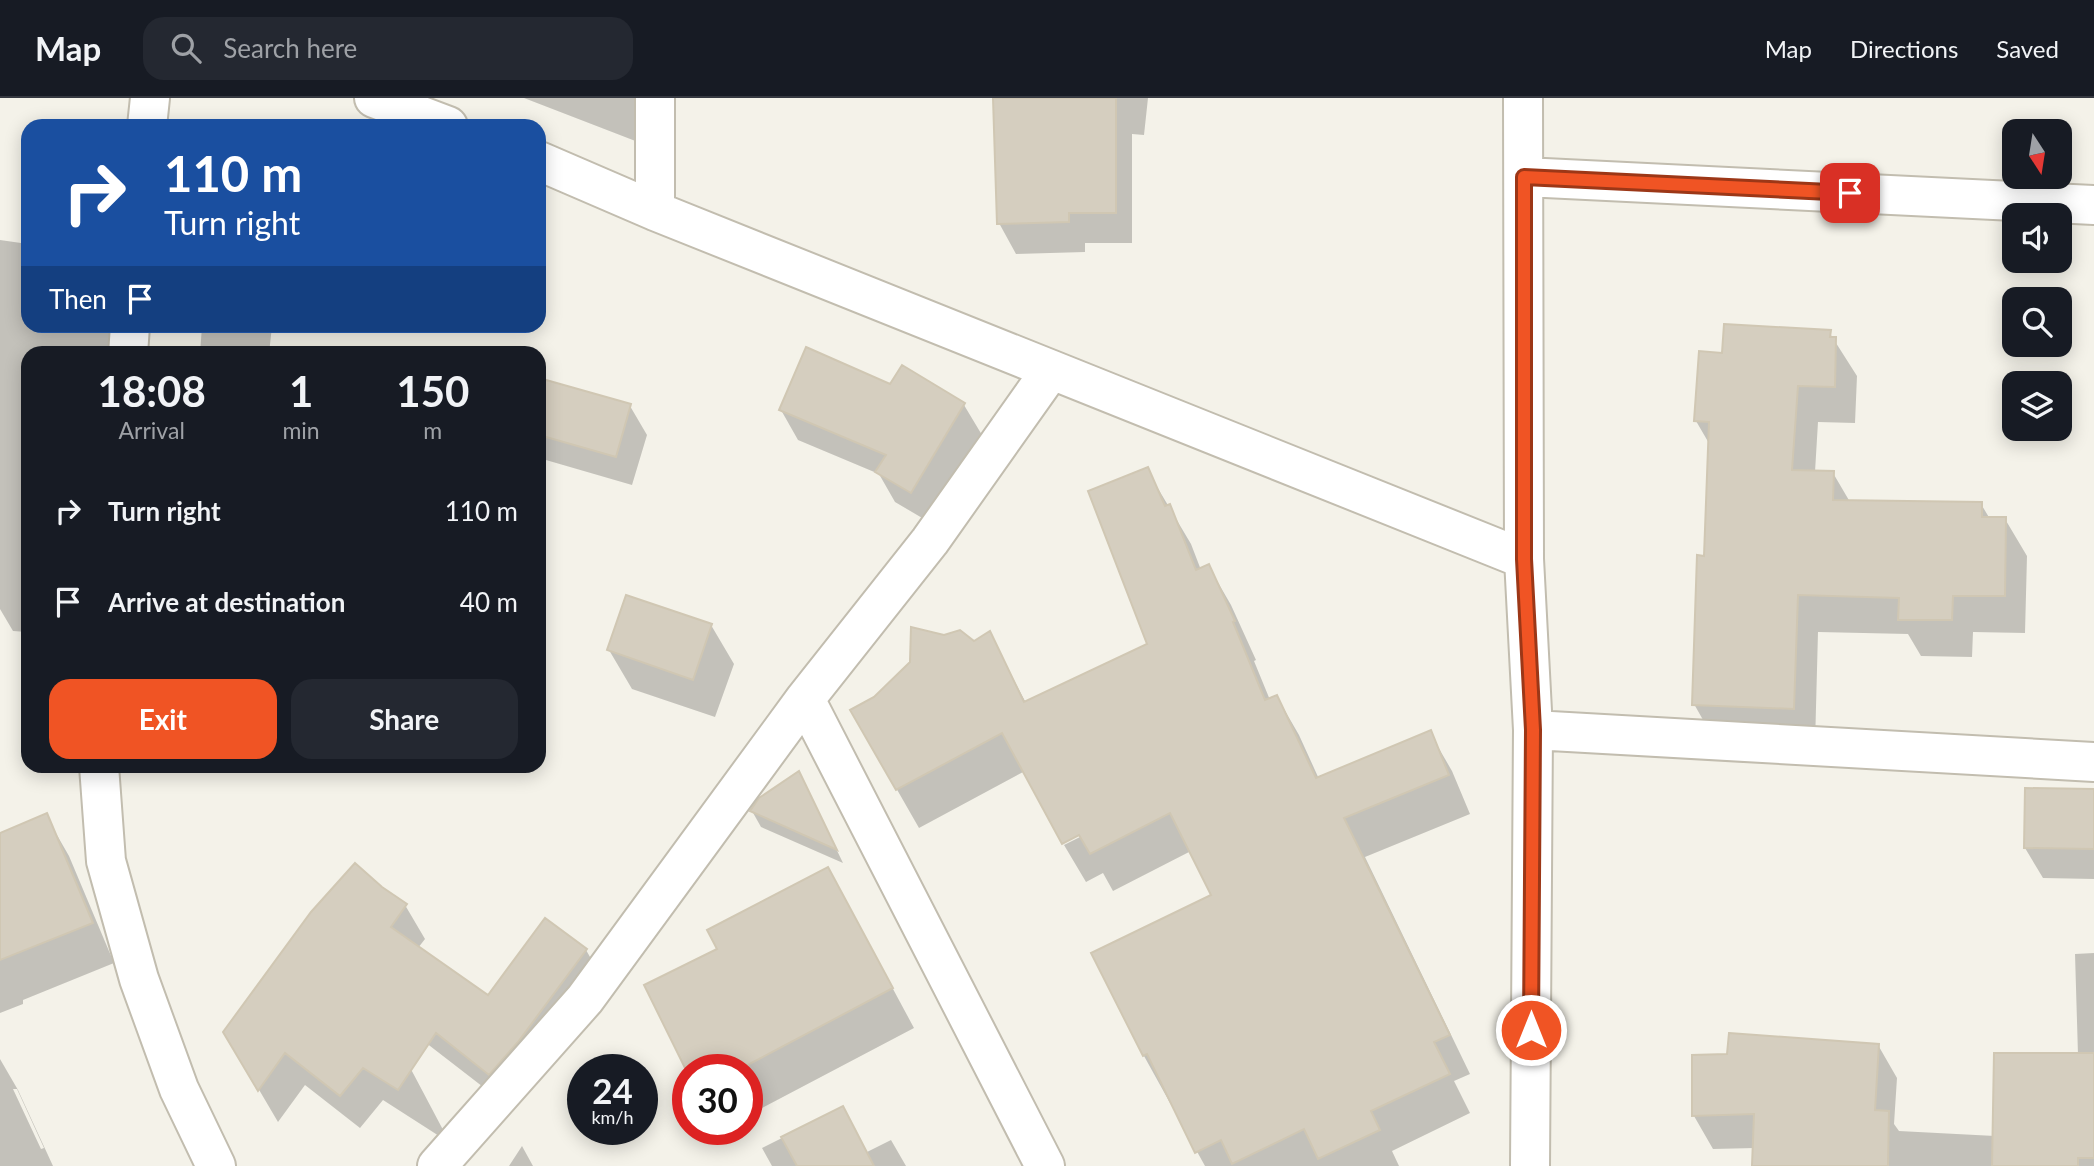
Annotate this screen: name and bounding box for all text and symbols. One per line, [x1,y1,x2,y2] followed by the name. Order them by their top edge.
[143,17,633,80] search box
[35,28,101,68] text: Map
[167,29,205,67] icon: search
[223,32,357,64] text: Search here
[1765,34,1812,63] text: Map
[1850,34,1958,63] text: Directions
[1996,34,2059,63] text: Saved
[2002,119,2072,189] north arrow
[2002,119,2072,441] map controls
[164,144,302,202] text: 110 m
[49,147,140,238] icon: right
[1820,163,1880,223] pin
[1831,174,1869,212] icon: arrive
[164,203,300,242] text: Turn right
[2002,203,2072,273] button: sound
[121,280,159,318] icon: arrive
[49,283,107,315] text: Then
[2002,287,2072,357] button: search
[98,366,206,416] text: 18:08
[289,366,313,416] text: 1
[396,366,469,416] text: 150
[2002,371,2072,441] button: layers
[119,416,185,444] text: Arrival
[282,416,320,444] text: min
[423,416,442,444] text: m
[49,492,87,530] icon: right
[108,495,221,527] text: Turn right
[445,495,518,527] text: 110 m
[49,583,87,621] icon: arrive
[108,586,345,618] text: Arrive at destination
[460,586,518,618] text: 40 m
[49,679,277,759] button: Exit
[291,679,518,759] button: Share
[1494,993,1568,1067] position arrow
[672,1054,763,1145] speed limit sign: 30
[592,1069,633,1111] text: 24
[591,1106,634,1128] text: km/h

